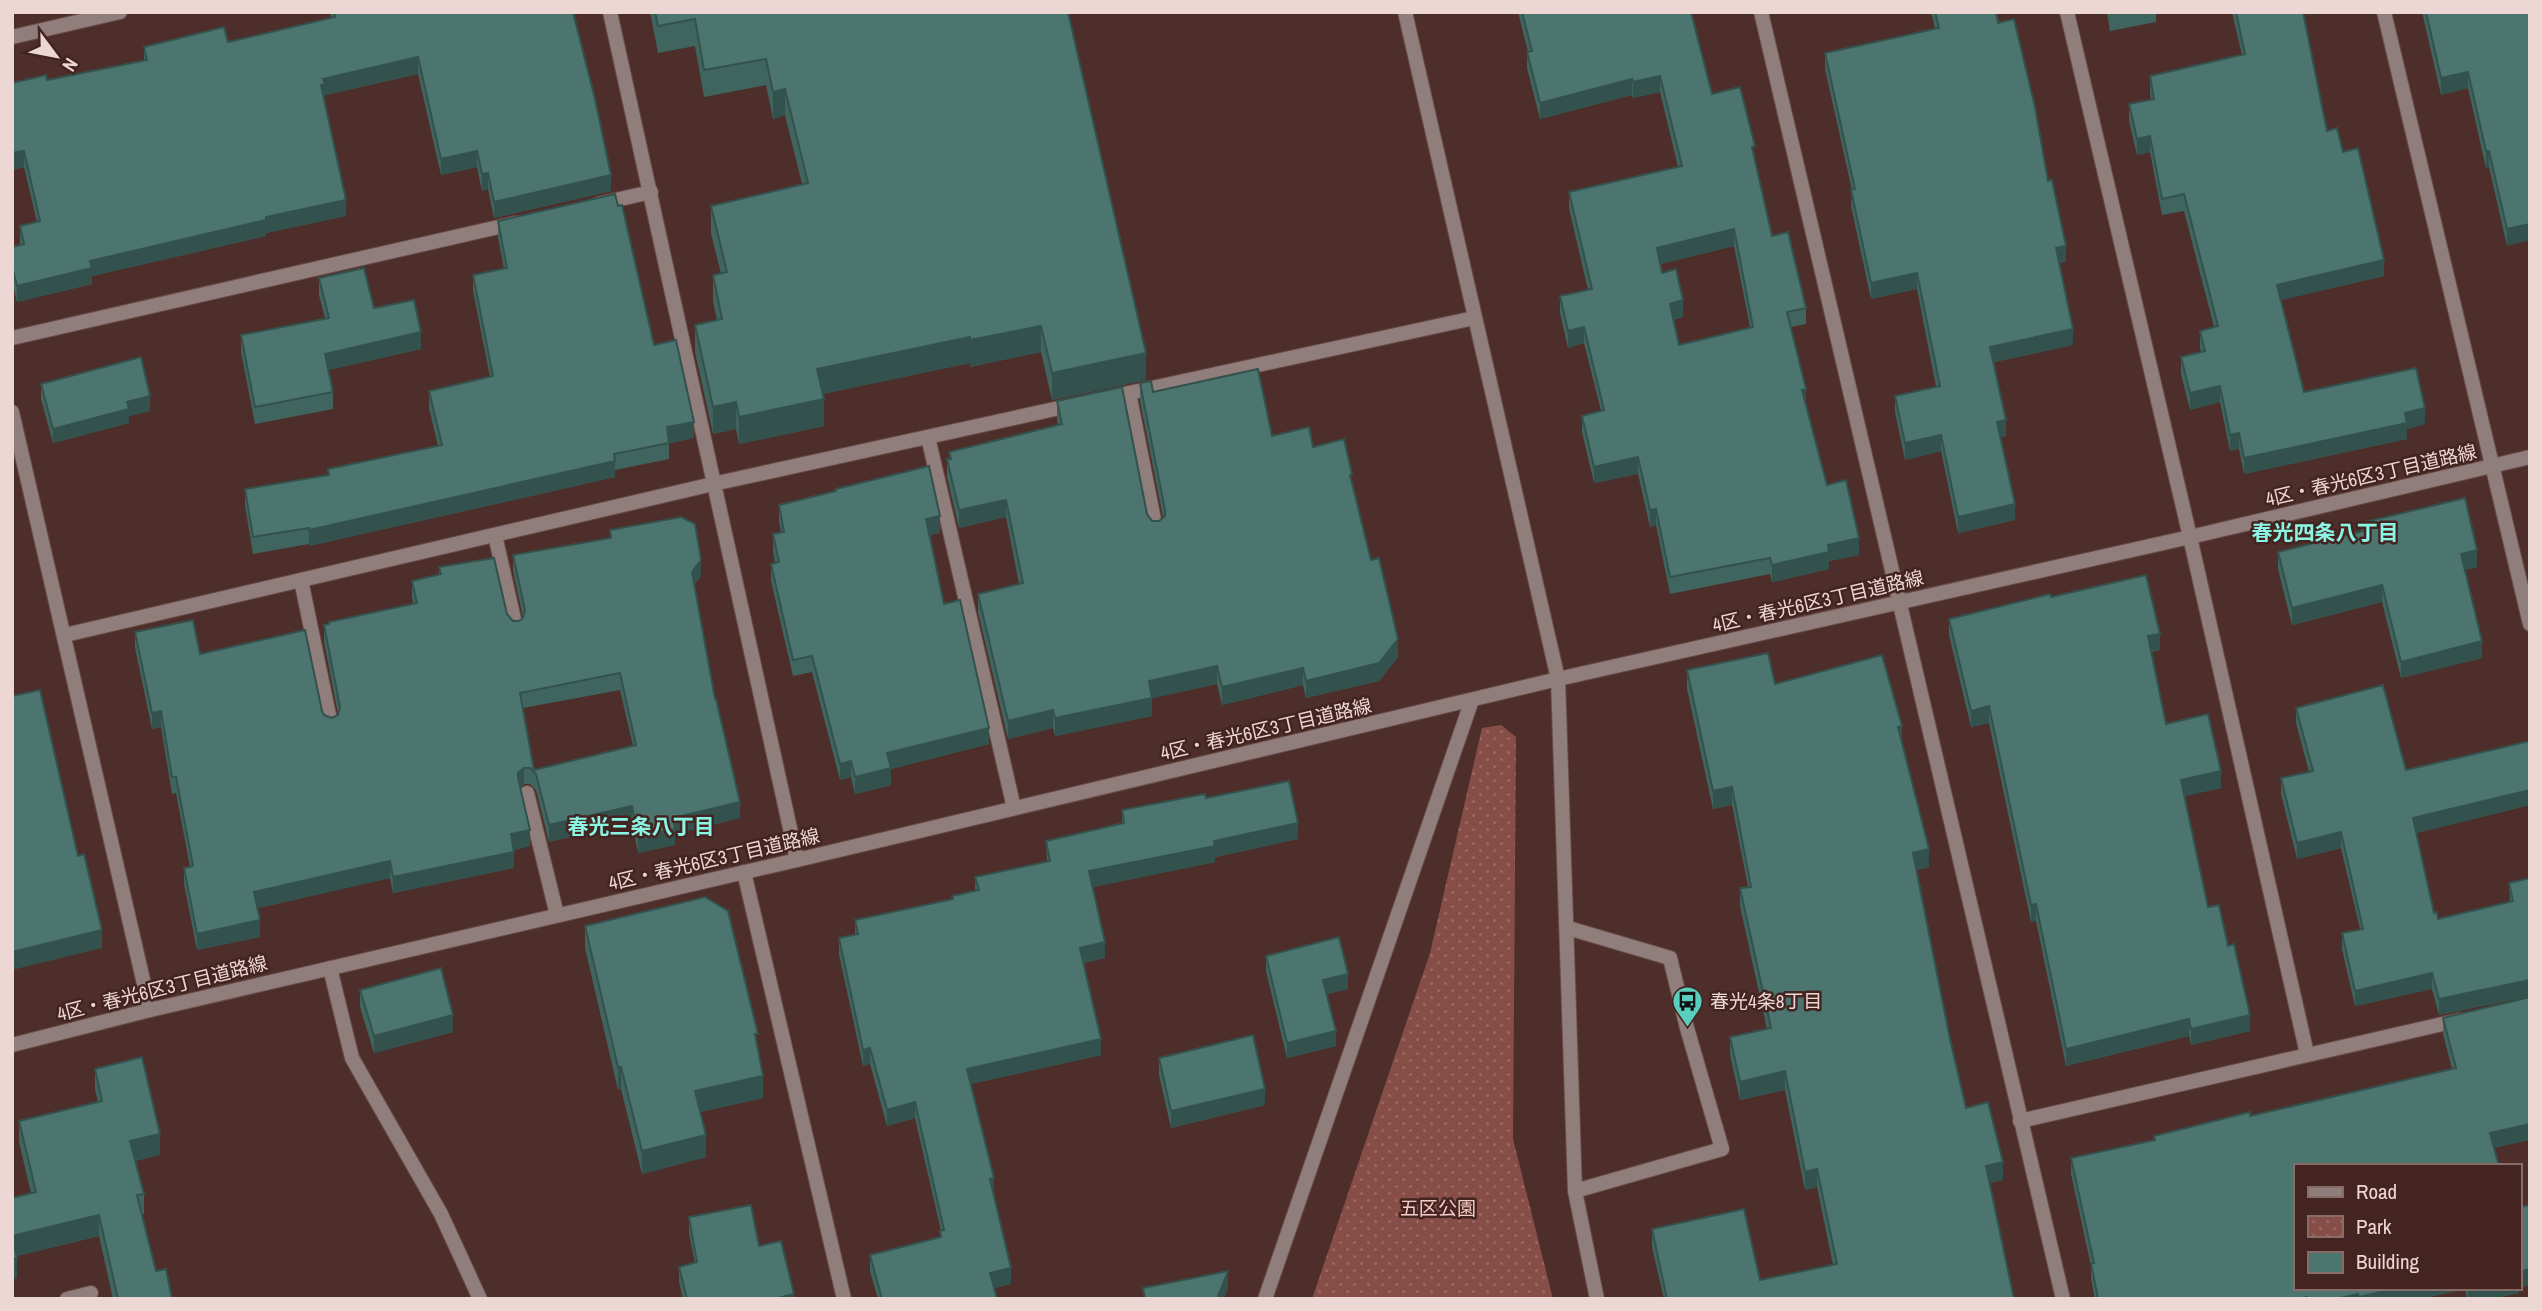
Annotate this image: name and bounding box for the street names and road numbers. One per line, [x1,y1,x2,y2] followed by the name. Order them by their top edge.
[2263,438,2479,512] street label: 4区・春光6区3丁目道路線
[1710,564,1926,638] street label: 4区・春光6区3丁目道路線
[1158,692,1374,766] street label: 4区・春光6区3丁目道路線
[606,822,822,896] street label: 4区・春光6区3丁目道路線
[54,949,270,1027] street label: 4区・春光6区3丁目道路線

